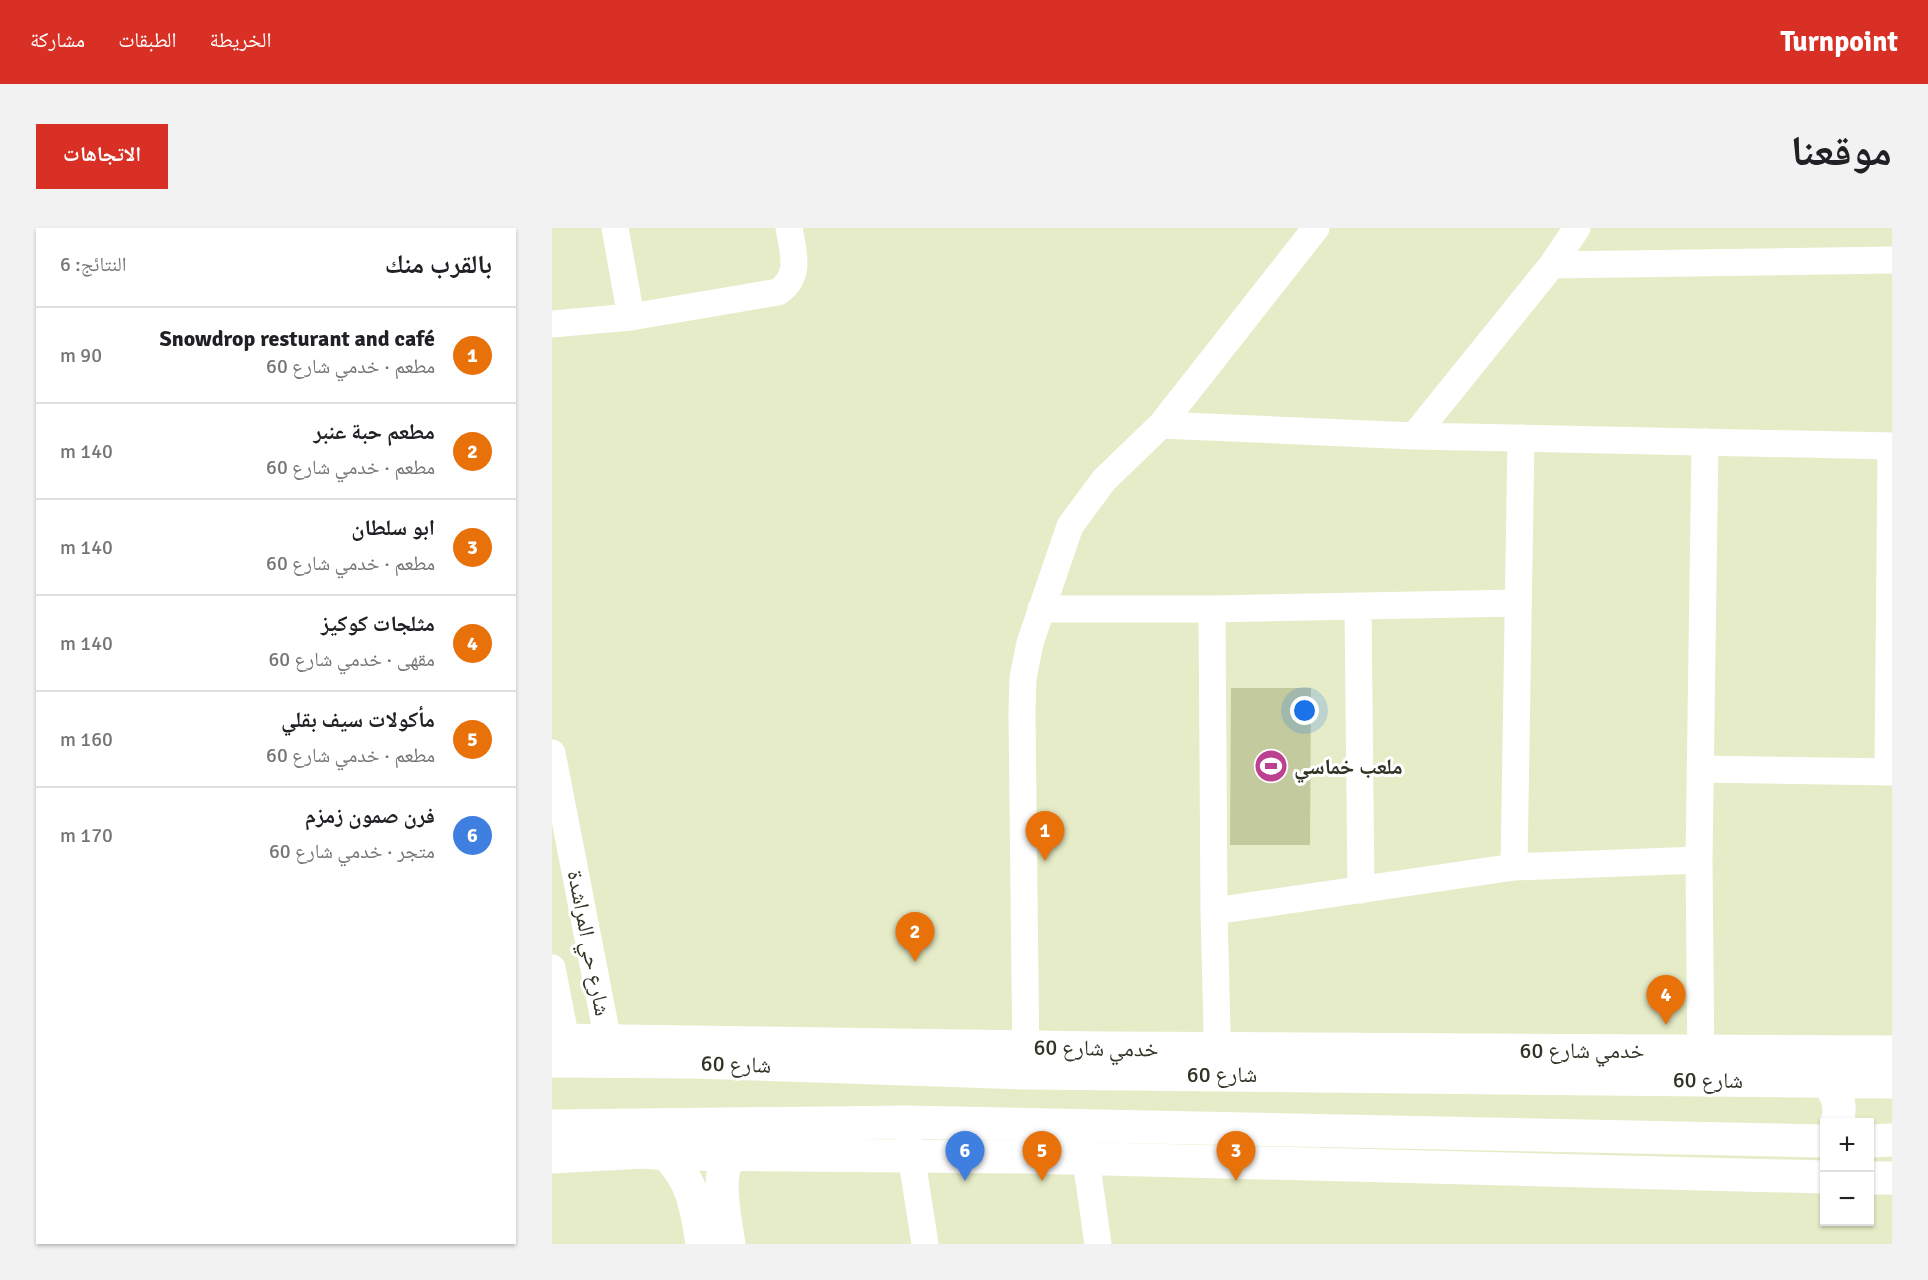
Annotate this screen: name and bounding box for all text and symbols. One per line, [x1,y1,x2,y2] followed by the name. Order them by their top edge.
[1781,25,1898,59] text: Turnpoint
[30,27,85,53] text: مشاركة
[118,27,177,53] text: الطبقات
[210,27,271,53] text: الخريطة
[36,124,168,189] button: الاتجاهات
[1791,126,1892,177] text: موقعنا
[385,249,492,281] text: بالقرب منك
[60,252,127,277] text: النتائج: 6
[159,325,435,352] text: Snowdrop resturant and café
[60,343,102,368] text: 90 m
[467,343,478,368] text: 1
[266,354,435,379] text: مطعم · خدمي شارع 60
[313,418,435,445] text: مطعم حبة عنبر
[60,439,113,464] text: 140 m
[467,439,478,464] text: 2
[266,455,435,480] text: مطعم · خدمي شارع 60
[351,514,435,541] text: ابو سلطان
[60,535,113,560] text: 140 m
[467,535,478,560] text: 3
[266,551,435,576] text: مطعم · خدمي شارع 60
[321,610,435,637] text: مثلجات كوكيز
[60,631,113,656] text: 140 m
[467,631,478,656] text: 4
[268,647,435,672] text: مقهى · خدمي شارع 60
[1290,696,1319,725] your location
[281,706,435,733] text: مأكولات سيف بقلي
[60,727,113,752] text: 160 m
[467,727,478,752] text: 5
[266,743,435,768] text: مطعم · خدمي شارع 60
[1253,748,1289,784] sports icon: ملعب خماسي
[1294,753,1403,783] place label: ملعب خماسي
[305,802,435,829] text: فرن صمون زمزم
[1026,812,1064,861] pin: 1
[60,823,113,848] text: 170 m
[467,823,478,848] text: 6
[269,839,435,864] text: متجر · خدمي شارع 60
[558,868,616,1019] street label: شارع حي المراشدة
[896,912,934,962] pin: 2
[1646,976,1686,1025] pin: 4
[1033,1033,1159,1066] street label: خدمي شارع 60
[1520,1037,1644,1067] street label: خدمي شارع 60
[700,1049,772,1079] street label: شارع 60
[1187,1061,1257,1088] street label: شارع 60
[1673,1066,1743,1094] street label: شارع 60
[1820,1118,1874,1226] map controls
[1820,1118,1874,1172] button: +
[946,1132,984,1181] pin: 6
[1022,1132,1062,1181] pin: 5
[1216,1132,1256,1181] pin: 3
[1820,1172,1874,1226] button: −

